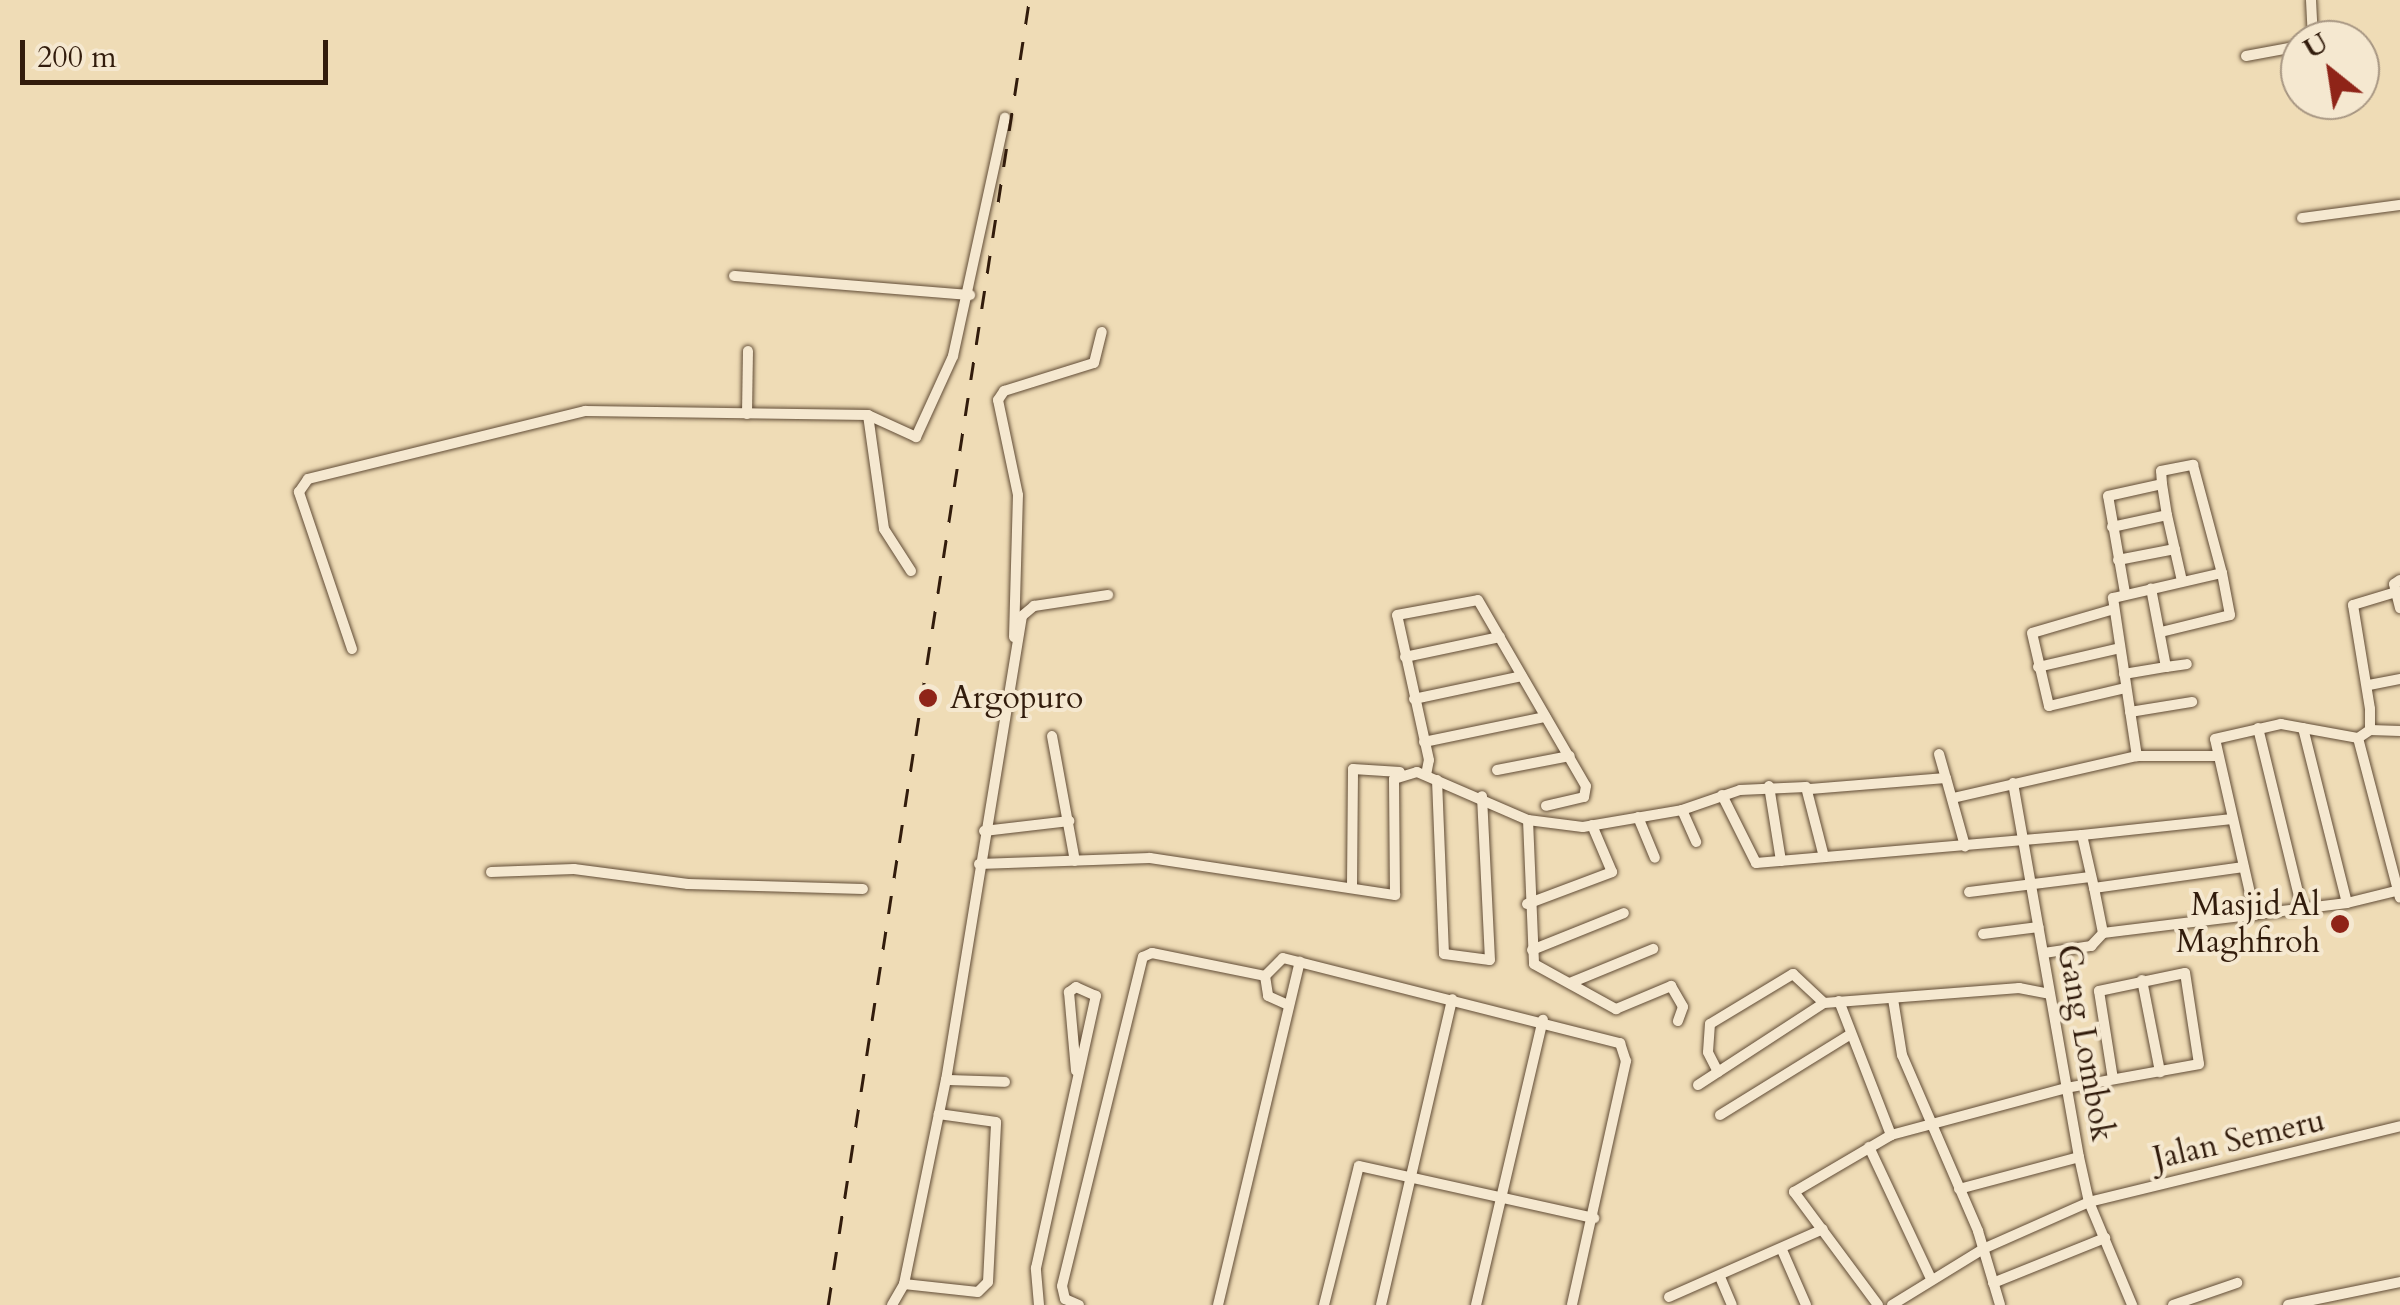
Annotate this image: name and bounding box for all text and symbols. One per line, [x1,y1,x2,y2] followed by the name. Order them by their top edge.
[25,20,332,82] scale bar
[2280,20,2380,120] north arrow
[2297,24,2335,68] text: U
[37,37,117,78] text: 200 m
[950,679,1083,717] place label: Argopuro
[915,685,941,711] marker: Argopuro
[2176,887,2320,962] place label: Masjid Al Maghfiroh
[2329,913,2351,935] marker: Masjid Al Maghfiroh
[2049,942,2121,1144] street label: Gang Lombok
[2150,1102,2328,1178] street label: Jalan Semeru

